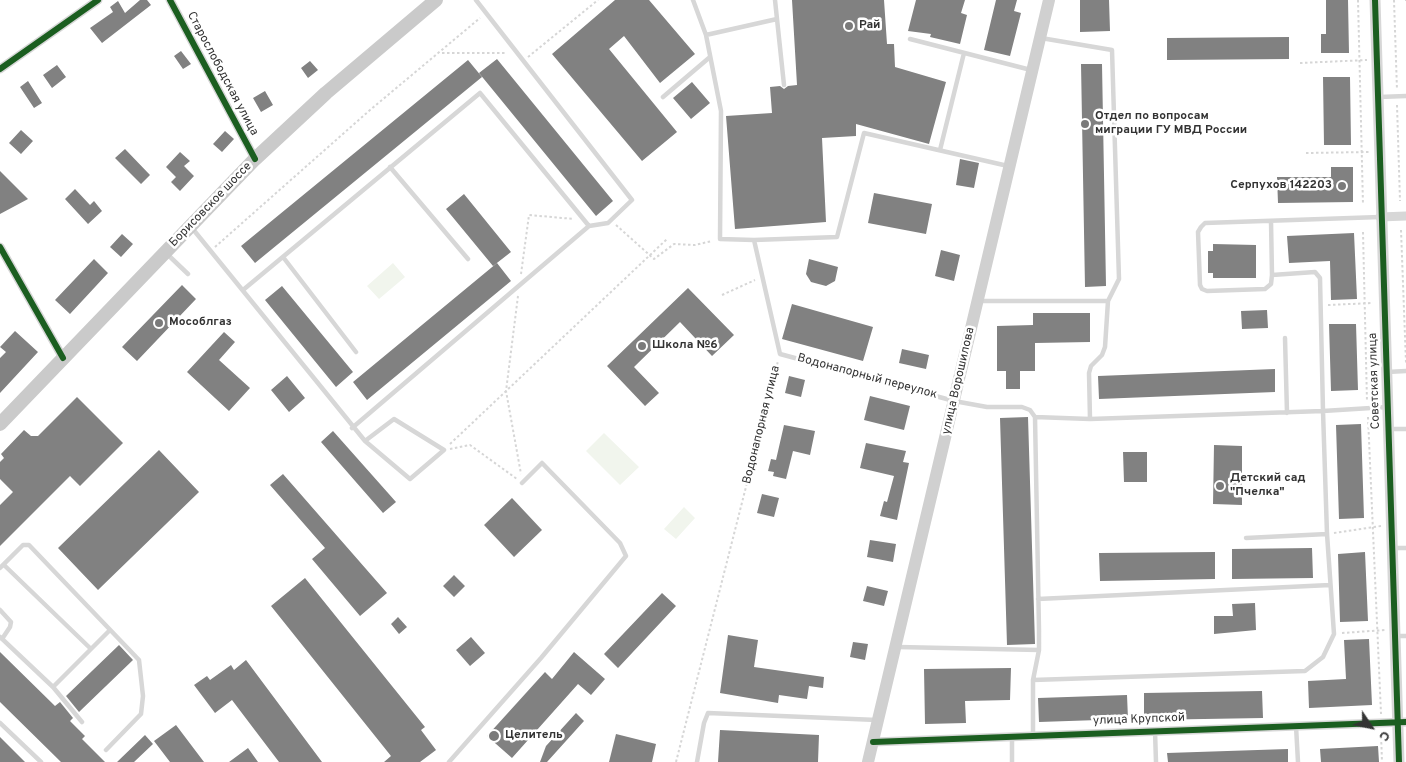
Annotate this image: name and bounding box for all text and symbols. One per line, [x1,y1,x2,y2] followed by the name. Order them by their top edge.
[183,10,261,138] street label: Старослободская улица
[859,19,881,33] place label: Рай
[843,20,855,32] marker: Рай
[1095,110,1247,138] place label: Отдел по вопросам миграции ГУ МВД России
[1079,118,1091,130] marker: Отдел по вопросам миграции ГУ МВД России
[167,160,255,250] street label: Борисовское шоссе
[1230,179,1332,193] place label: Серпухов 142203
[1336,180,1348,192] marker: Серпухов 142203
[169,316,232,330] place label: Мособлгаз
[153,317,165,329] marker: Мособлгаз
[940,326,978,436] street label: улица Ворошилова
[1366,332,1384,430] street label: Советская улица
[652,339,718,353] place label: Школа №6
[636,340,648,352] marker: Школа №6
[795,351,939,403] street label: Водонапорный переулок
[740,364,784,486] street label: Водонапорная улица
[1230,472,1305,500] place label: Детский сад "Пчелка"
[1214,480,1226,492] marker: Детский сад "Пчелка"
[1346,702,1396,752] north arrow
[1093,711,1185,729] street label: улица Крупской
[1374,727,1393,744] text: С
[487,729,501,743] marker: Целитель
[505,729,563,743] place label: Целитель

